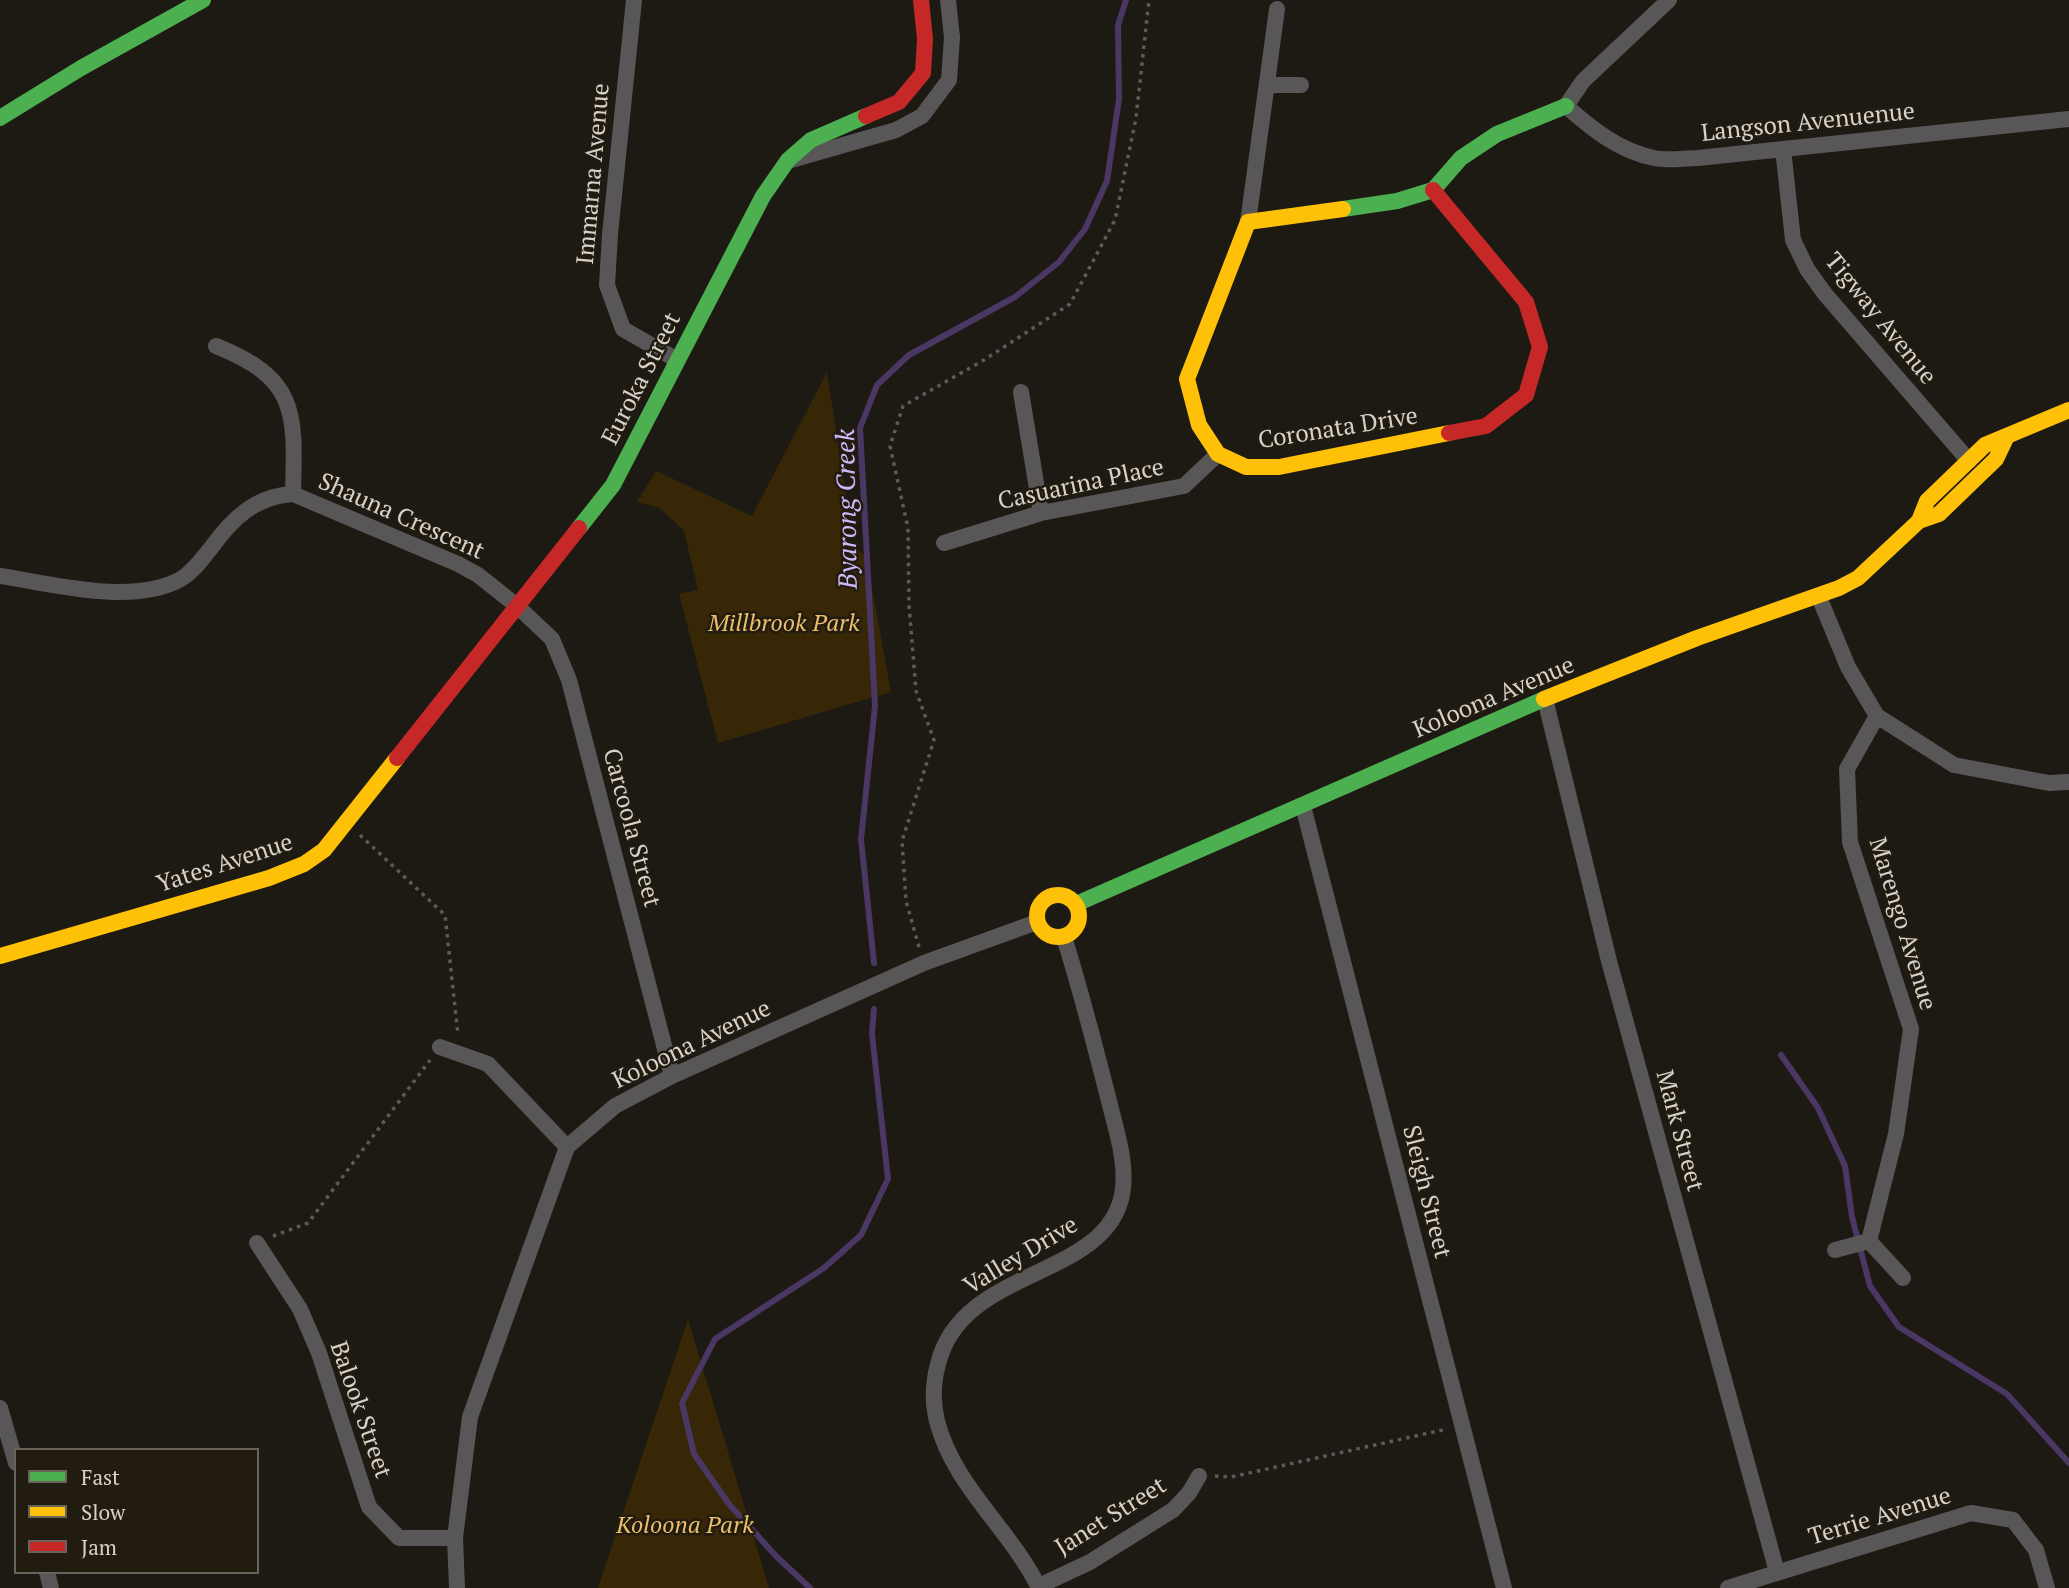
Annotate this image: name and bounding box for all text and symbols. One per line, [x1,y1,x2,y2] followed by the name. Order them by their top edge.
[572,82,616,266] street label: Immarna Avenue
[1700,97,1916,149] street label: Langson Avenuenue
[1818,247,1942,391] street label: Tigway Avenue
[596,308,688,450] street label: Euroka Street
[1256,402,1420,456] street label: Coronata Drive
[831,429,865,589] water label: Byarong Creek
[995,453,1167,517] street label: Casuarina Place
[314,468,488,566] street label: Shauna Crescent
[708,610,860,638] park label: Millbrook Park
[1409,651,1579,745] street label: Koloona Avenue
[596,745,666,911] street label: Carcoola Street
[153,828,297,900] street label: Yates Avenue
[1862,834,1942,1014] street label: Marengo Avenue
[608,994,776,1096] street label: Koloona Avenue
[1649,1067,1709,1195] street label: Mark Street
[1396,1123,1456,1261] street label: Sleigh Street
[959,1211,1083,1301] street label: Valley Drive
[323,1338,397,1482] street label: Balook Street
[14,1448,259,1574] legend
[81,1463,120,1491] text: Fast
[1050,1472,1172,1562] street label: Janet Street
[1805,1482,1955,1552] street label: Terrie Avenue
[81,1498,125,1526] text: Slow
[616,1512,754,1540] park label: Koloona Park
[81,1533,117,1561] text: Jam

